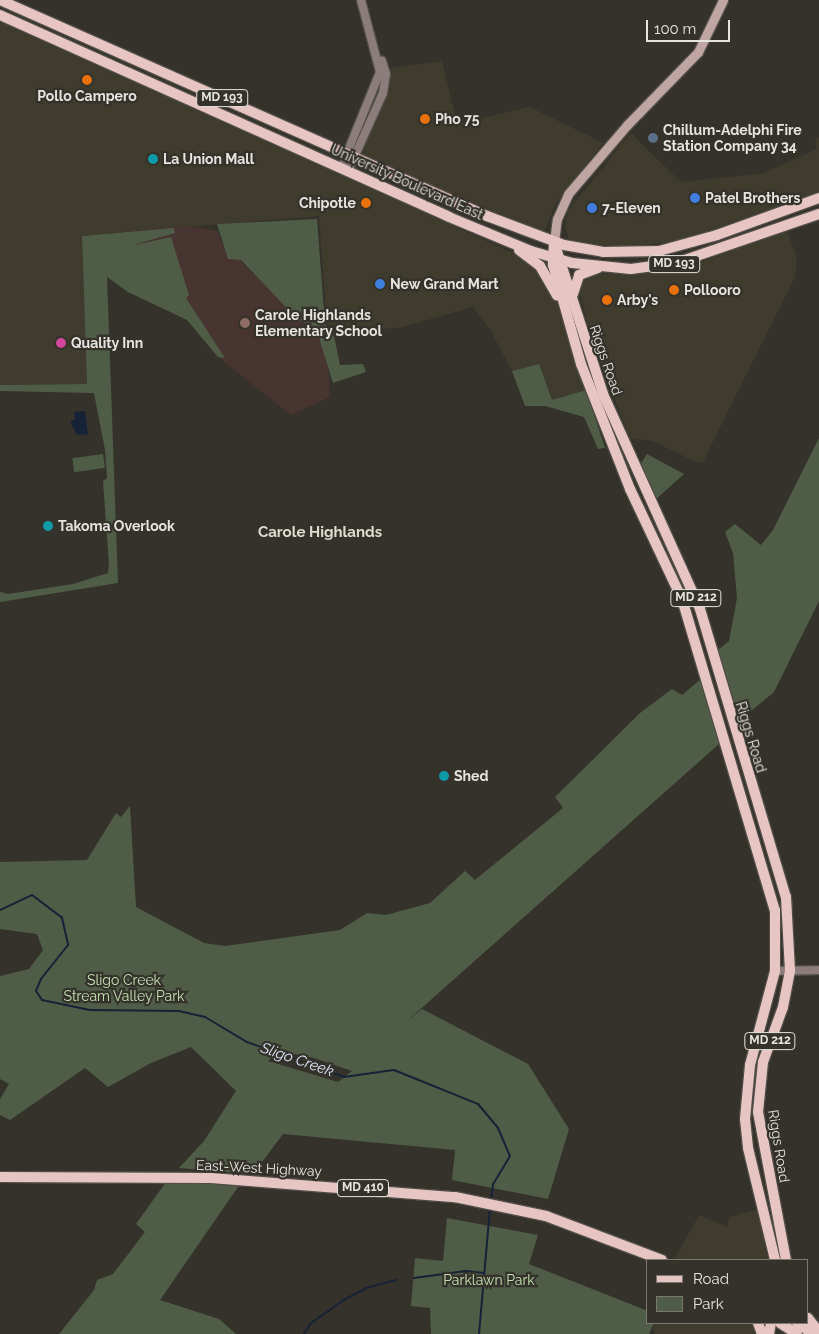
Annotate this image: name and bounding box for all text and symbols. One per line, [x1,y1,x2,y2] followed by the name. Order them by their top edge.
[649,10,733,42] scale bar
[654,20,696,38] text: 100 m
[81,74,93,86] marker: Pollo Campero
[37,88,137,104] place label: Pollo Campero
[196,89,248,108] road number: MD 193
[435,111,479,127] place label: Pho 75
[419,113,431,125] marker: Pho 75
[663,122,802,154] place label: Chillum-Adelphi Fire Station Company 34
[647,132,659,144] marker: Chillum-Adelphi Fire Station Company 34
[328,141,486,223] street label: University Boulevard East
[163,151,254,167] place label: La Union Mall
[147,153,159,165] marker: La Union Mall
[705,190,801,206] place label: Patel Brothers
[689,192,701,204] marker: Patel Brothers
[299,195,356,211] place label: Chipotle
[360,197,372,209] marker: Chipotle
[602,200,661,216] place label: 7-Eleven
[586,202,598,214] marker: 7-Eleven
[648,254,700,274] road number: MD 193
[390,276,499,292] place label: New Grand Mart
[374,278,386,290] marker: New Grand Mart
[684,282,741,298] place label: Pollooro
[668,284,680,296] marker: Pollooro
[617,292,658,308] place label: Arby's
[601,294,613,306] marker: Arby's
[255,307,382,340] place label: Carole Highlands Elementary School
[239,317,251,329] marker: Carole Highlands Elementary School
[586,323,626,397] street label: Riggs Road
[71,335,144,351] place label: Quality Inn
[55,337,67,349] marker: Quality Inn
[58,518,175,534] place label: Takoma Overlook
[42,520,54,532] marker: Takoma Overlook
[258,524,382,542] district label: Carole Highlands
[670,588,722,608] road number: MD 212
[732,699,770,775] street label: Riggs Road
[454,768,488,784] place label: Shed
[438,770,450,782] marker: Shed
[63,972,185,1004] park label: Sligo Creek Stream Valley Park
[744,1032,796,1050] road number: MD 212
[258,1039,336,1081] water label: Sligo Creek
[765,1108,793,1184] street label: Riggs Road
[196,1156,322,1180] street label: East-West Highway
[337,1178,389,1198] road number: MD 410
[646,1259,809,1324] legend
[693,1270,729,1288] text: Road
[443,1272,535,1288] park label: Parklawn Park
[693,1295,724,1313] text: Park

